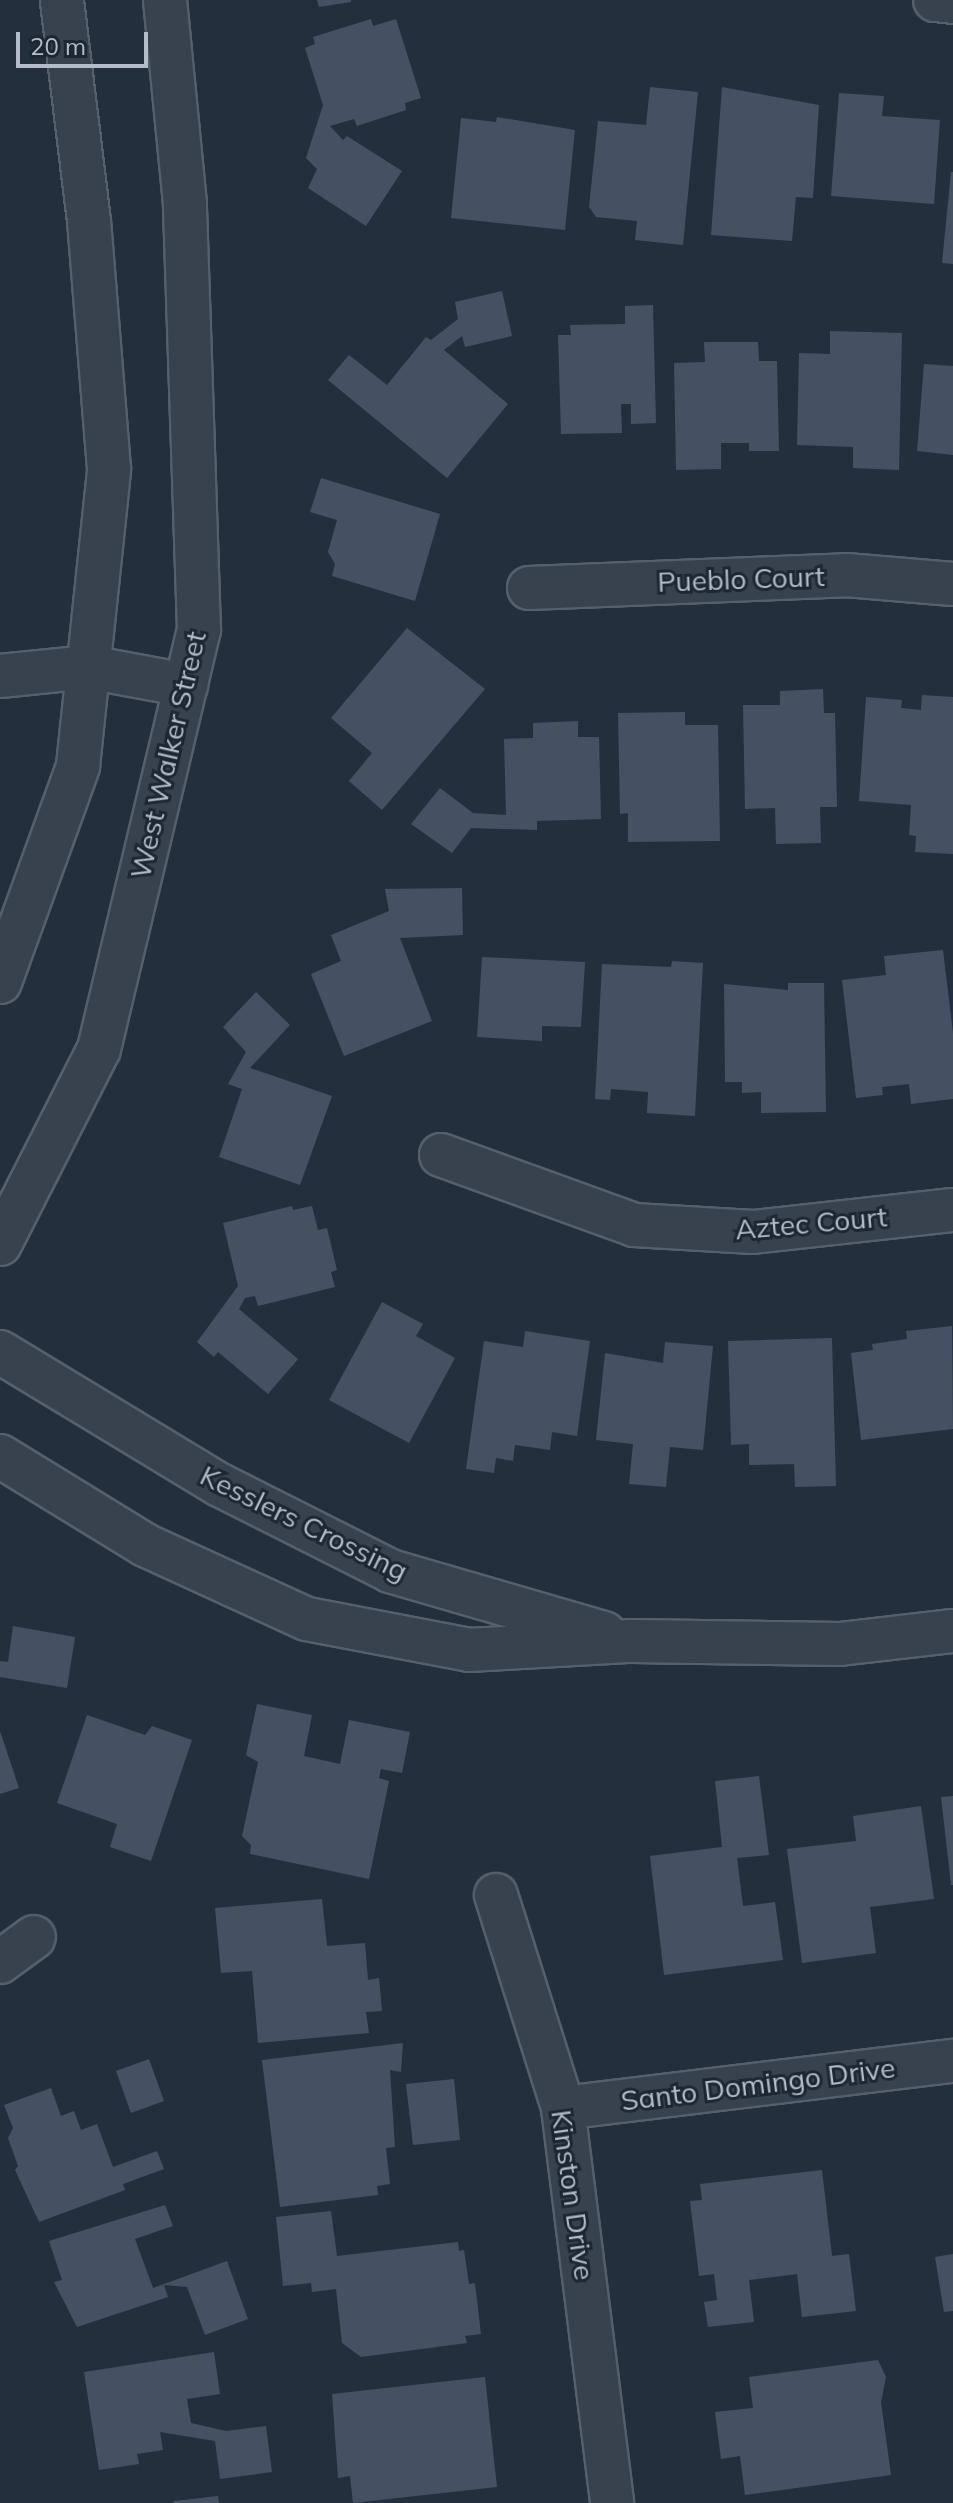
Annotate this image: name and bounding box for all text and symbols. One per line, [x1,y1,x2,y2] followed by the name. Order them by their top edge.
[20,16,152,66] scale bar
[30,31,86,61] text: 20 m
[657,559,825,599] street label: Pueblo Court
[123,628,213,882] street label: West Walker Street
[734,1200,888,1246] street label: Aztec Court
[195,1458,413,1588] street label: Kesslers Crossing
[619,2051,897,2117] street label: Santo Domingo Drive
[544,2108,602,2282] street label: Kinston Drive

